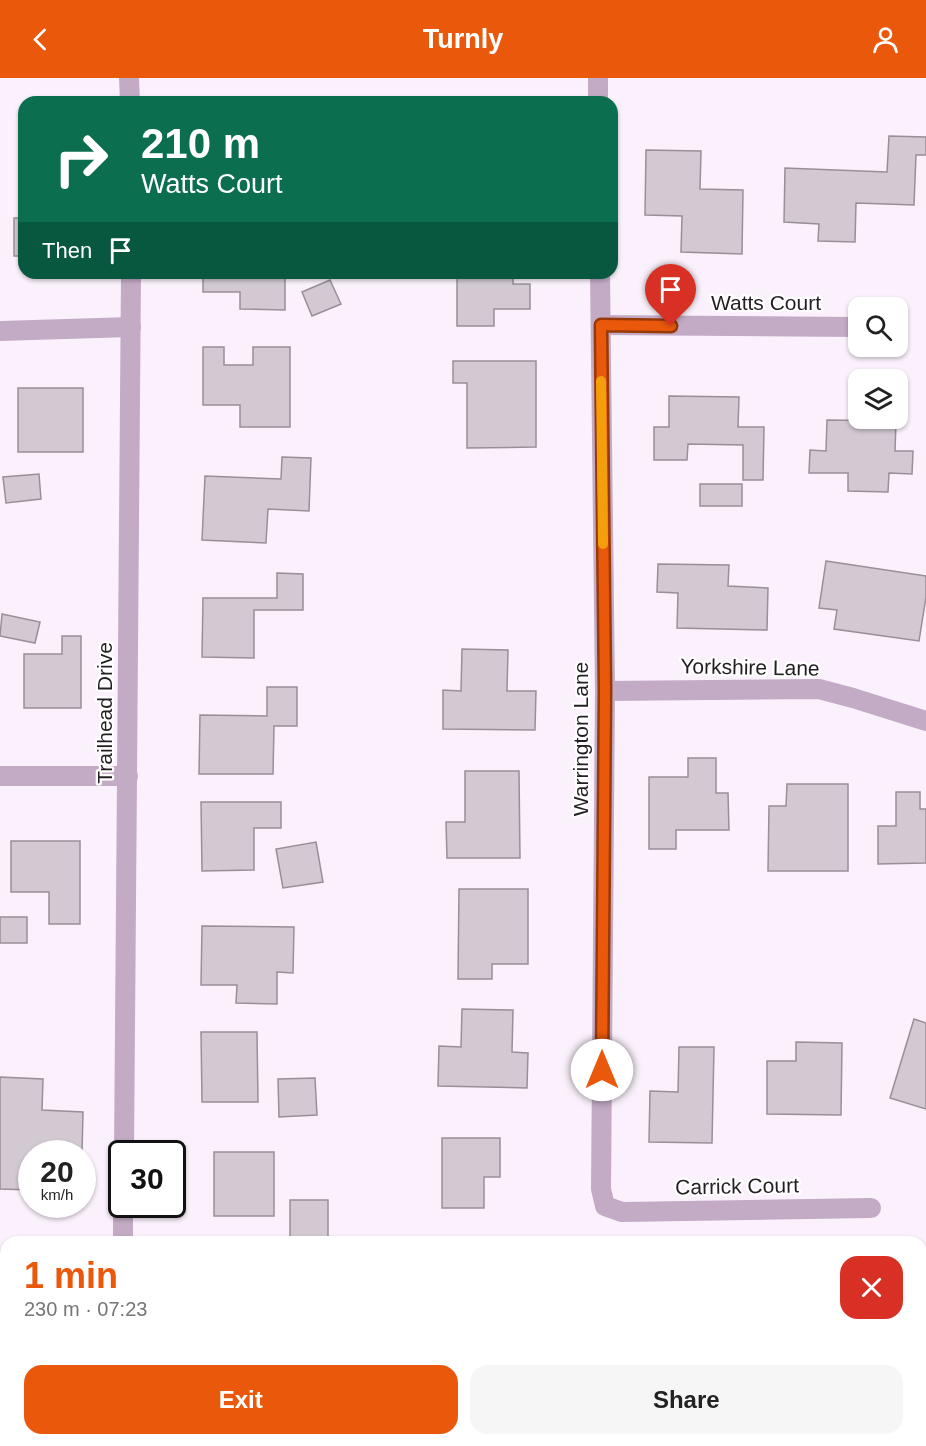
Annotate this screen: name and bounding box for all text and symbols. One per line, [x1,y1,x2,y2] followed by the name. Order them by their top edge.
[24,23,57,56] icon: back
[869,23,902,56] icon: person
[423,24,503,54] text: Turnly
[42,120,120,198] icon: right
[141,120,260,167] text: 210 m
[141,169,283,199] text: Watts Court
[104,234,137,267] icon: arrive
[42,238,92,263] text: Then
[645,264,696,326] pin
[654,273,687,306] icon: arrive
[711,291,821,314] street label: Watts Court
[848,297,908,429] map controls
[848,297,908,357] button: search
[848,369,908,429] button: layers
[93,642,116,784] street label: Trailhead Drive
[680,654,820,680] street label: Yorkshire Lane
[569,662,592,816] street label: Warrington Lane
[570,1038,634,1102] position arrow
[108,1140,186,1218] speed limit sign: 30
[40,1155,74,1188] text: 20
[675,1173,799,1199] street label: Carrick Court
[41,1186,73,1203] text: km/h
[24,1255,118,1296] text: 1 min
[840,1256,903,1319] button: close
[24,1298,147,1320] text: 230 m · 07:23
[24,1365,458,1434] button: Exit
[470,1365,903,1434] button: Share

